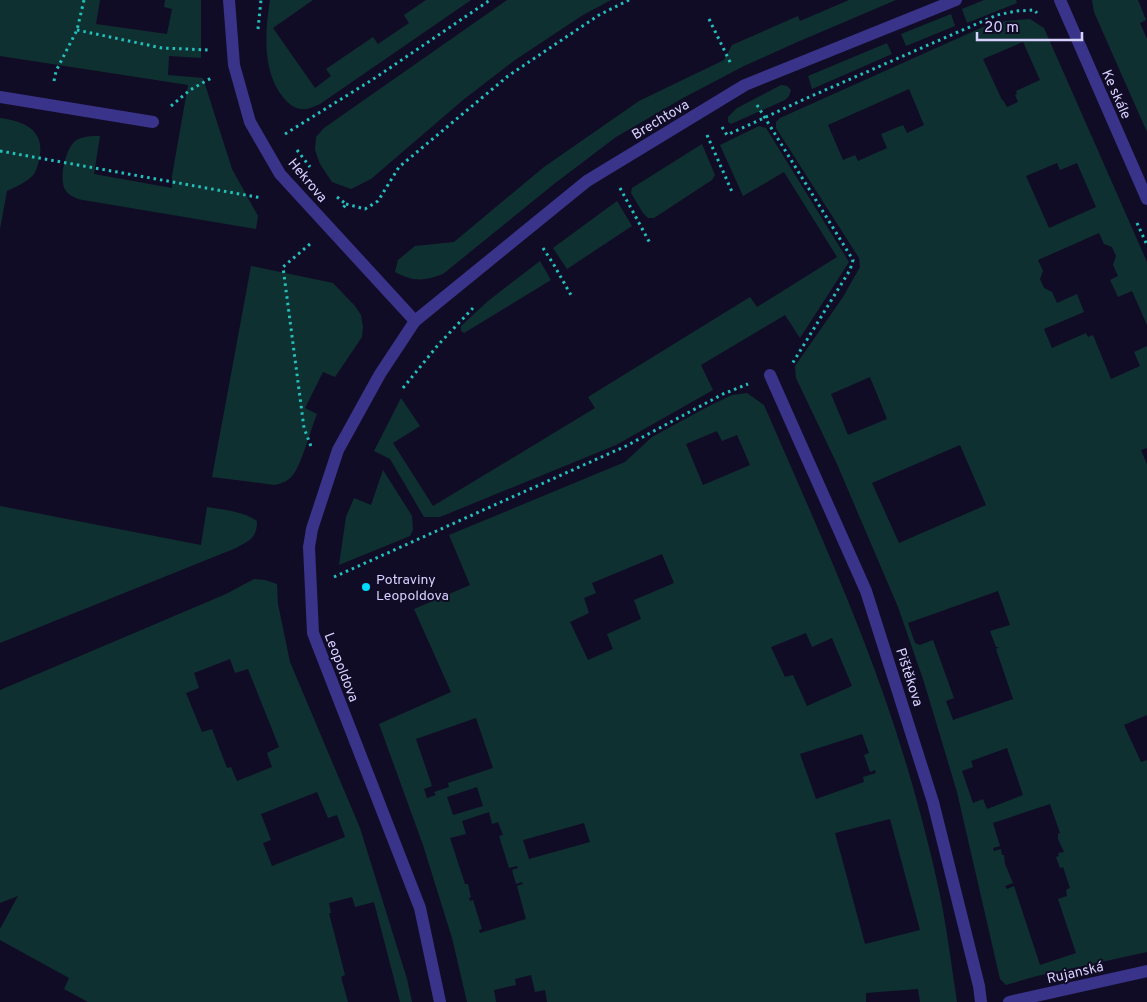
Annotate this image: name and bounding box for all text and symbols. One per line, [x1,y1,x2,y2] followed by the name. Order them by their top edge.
[977,10,1082,42] scale bar
[984,19,1019,38] text: 20 m
[1097,67,1134,122] street label: Ke skále
[629,97,693,144] street label: Brechtova
[284,156,330,206] street label: Hekrova
[376,572,449,605] place label: Potraviny Leopoldova
[360,581,372,593] marker: Potraviny Leopoldova
[320,630,362,705] street label: Leopoldova
[891,646,926,709] street label: Pištěkova
[1045,959,1105,988] street label: Rujanská

